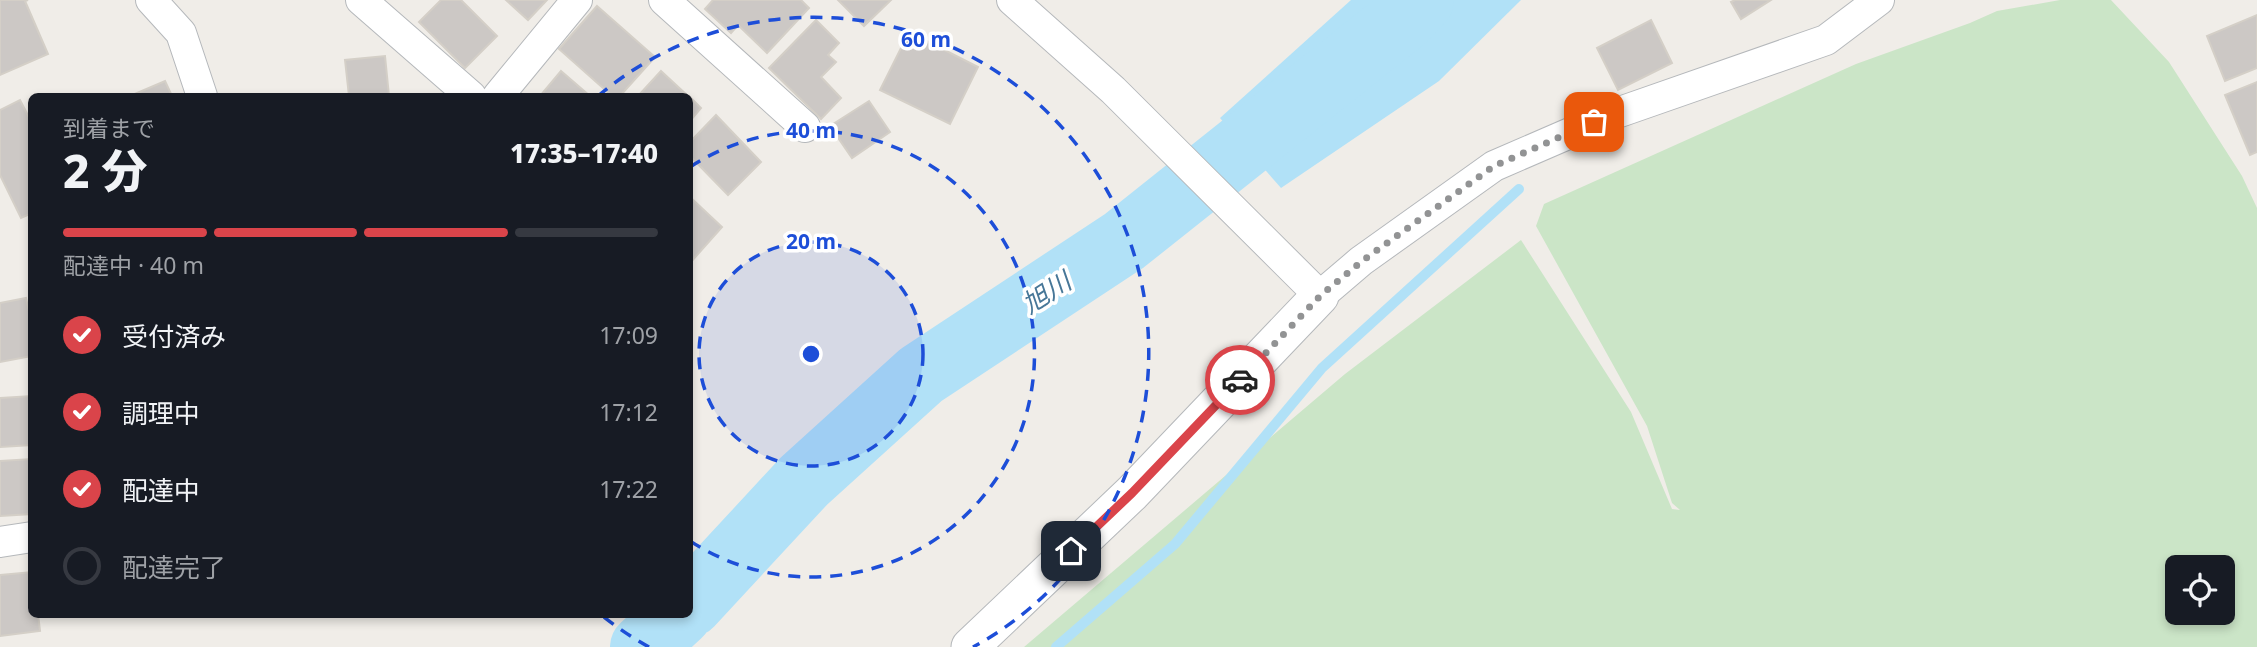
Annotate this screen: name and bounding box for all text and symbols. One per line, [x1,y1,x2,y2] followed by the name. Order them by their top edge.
[901,25,951,53] text: 60 m
[1564,92,1624,152] pin
[1575,103,1613,141] icon: bag
[63,112,155,144] text: 到着まで
[786,116,836,144] text: 40 m
[510,135,658,171] text: 17:35–17:40
[63,139,148,201] text: 2 分
[786,227,836,255] text: 20 m
[63,249,204,281] text: 配達中 · 40 m
[1014,261,1080,321] water label: 旭川
[63,316,101,354] icon: check
[122,318,226,354] text: 受付済み
[599,319,658,351] text: 17:09
[799,342,823,366] centre of rings
[1205,345,1275,415] courier
[1221,361,1259,399] icon: car
[63,393,101,431] icon: check
[122,395,200,431] text: 調理中
[599,396,658,428] text: 17:12
[63,470,101,508] icon: check
[122,472,200,508] text: 配達中
[599,473,658,505] text: 17:22
[1041,521,1101,581] pin
[1052,532,1090,570] icon: home
[122,549,226,585] text: 配達完了
[2165,555,2235,625] map controls
[2165,555,2235,625] button: locate

